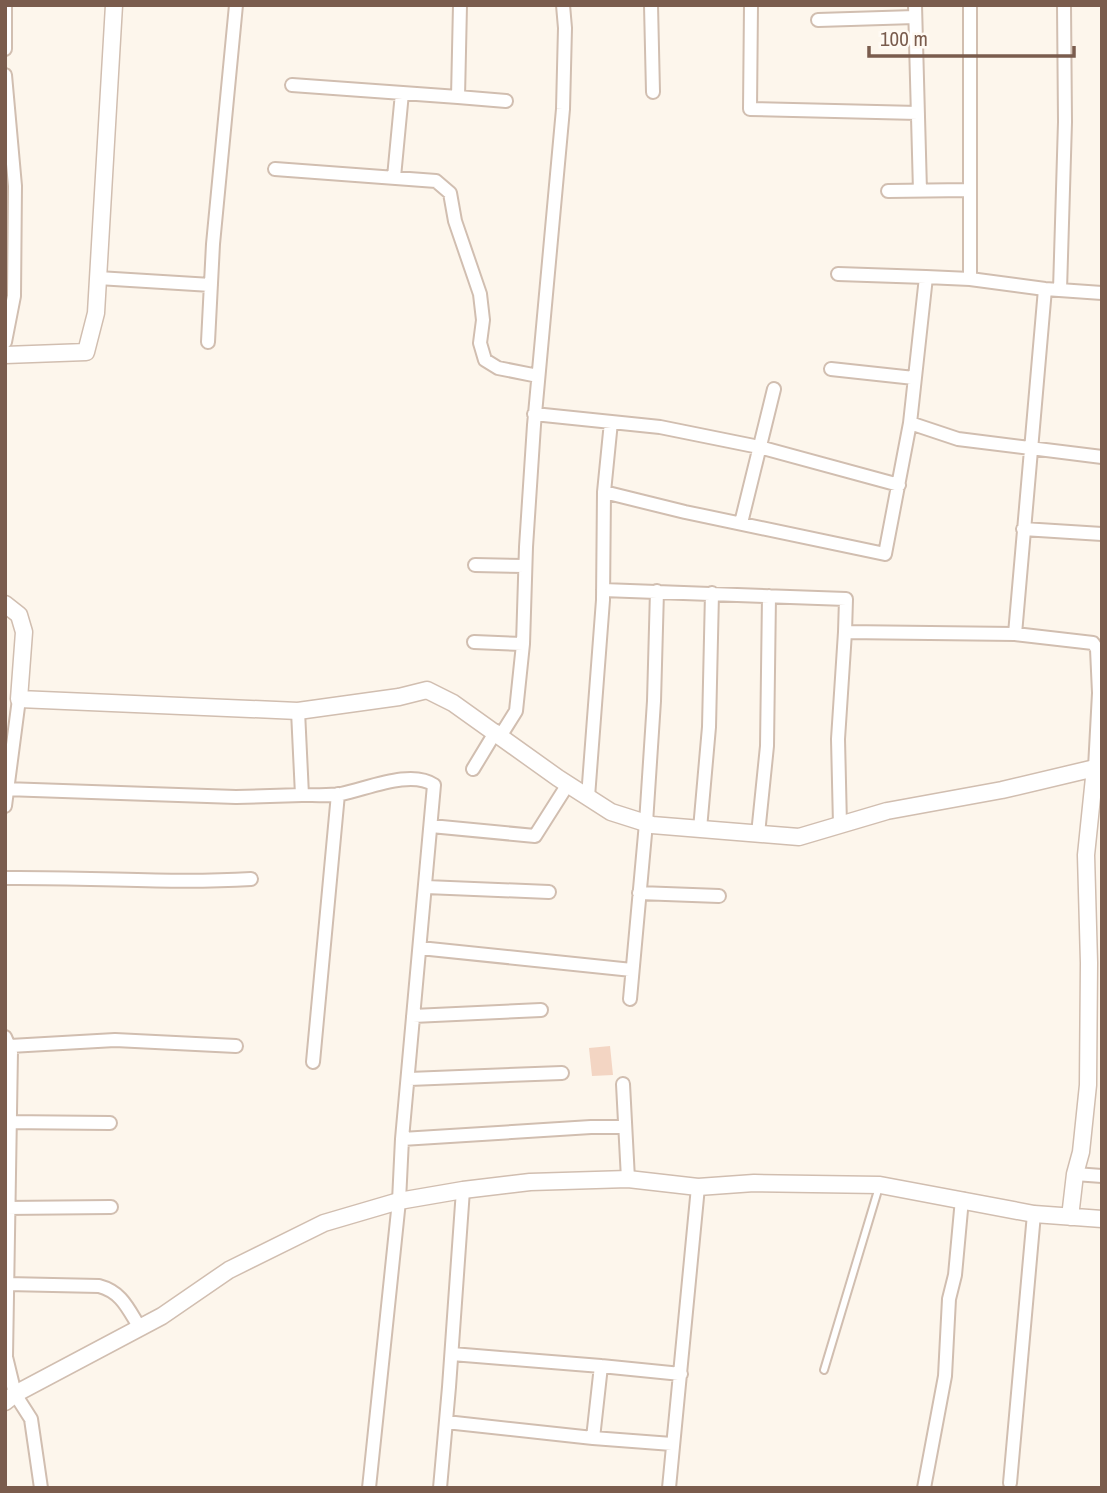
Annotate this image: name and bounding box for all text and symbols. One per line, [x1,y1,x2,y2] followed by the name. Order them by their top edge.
[869,14,1074,58] scale bar
[880,24,928,53] text: 100 m

